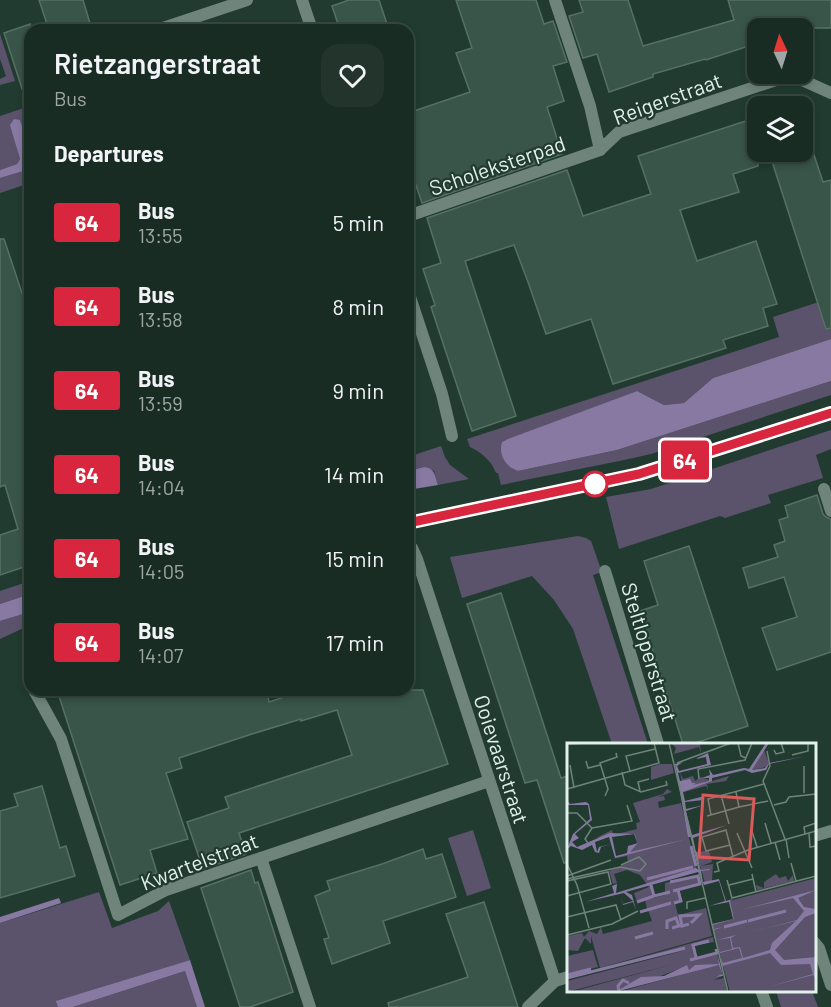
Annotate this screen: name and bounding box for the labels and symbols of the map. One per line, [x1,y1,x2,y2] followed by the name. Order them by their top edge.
[747,18,813,84] north arrow
[609,67,725,129] street label: Reigerstraat
[426,130,568,200] street label: Scholeksterpad
[658,440,712,480] line badge: 64
[582,471,608,497] unlabelled marker
[617,579,683,725] street label: Steltloperstraat
[469,691,535,827] street label: Ooievaarstraat
[567,743,816,992] inset map
[137,827,261,895] street label: Kwartelstraat

